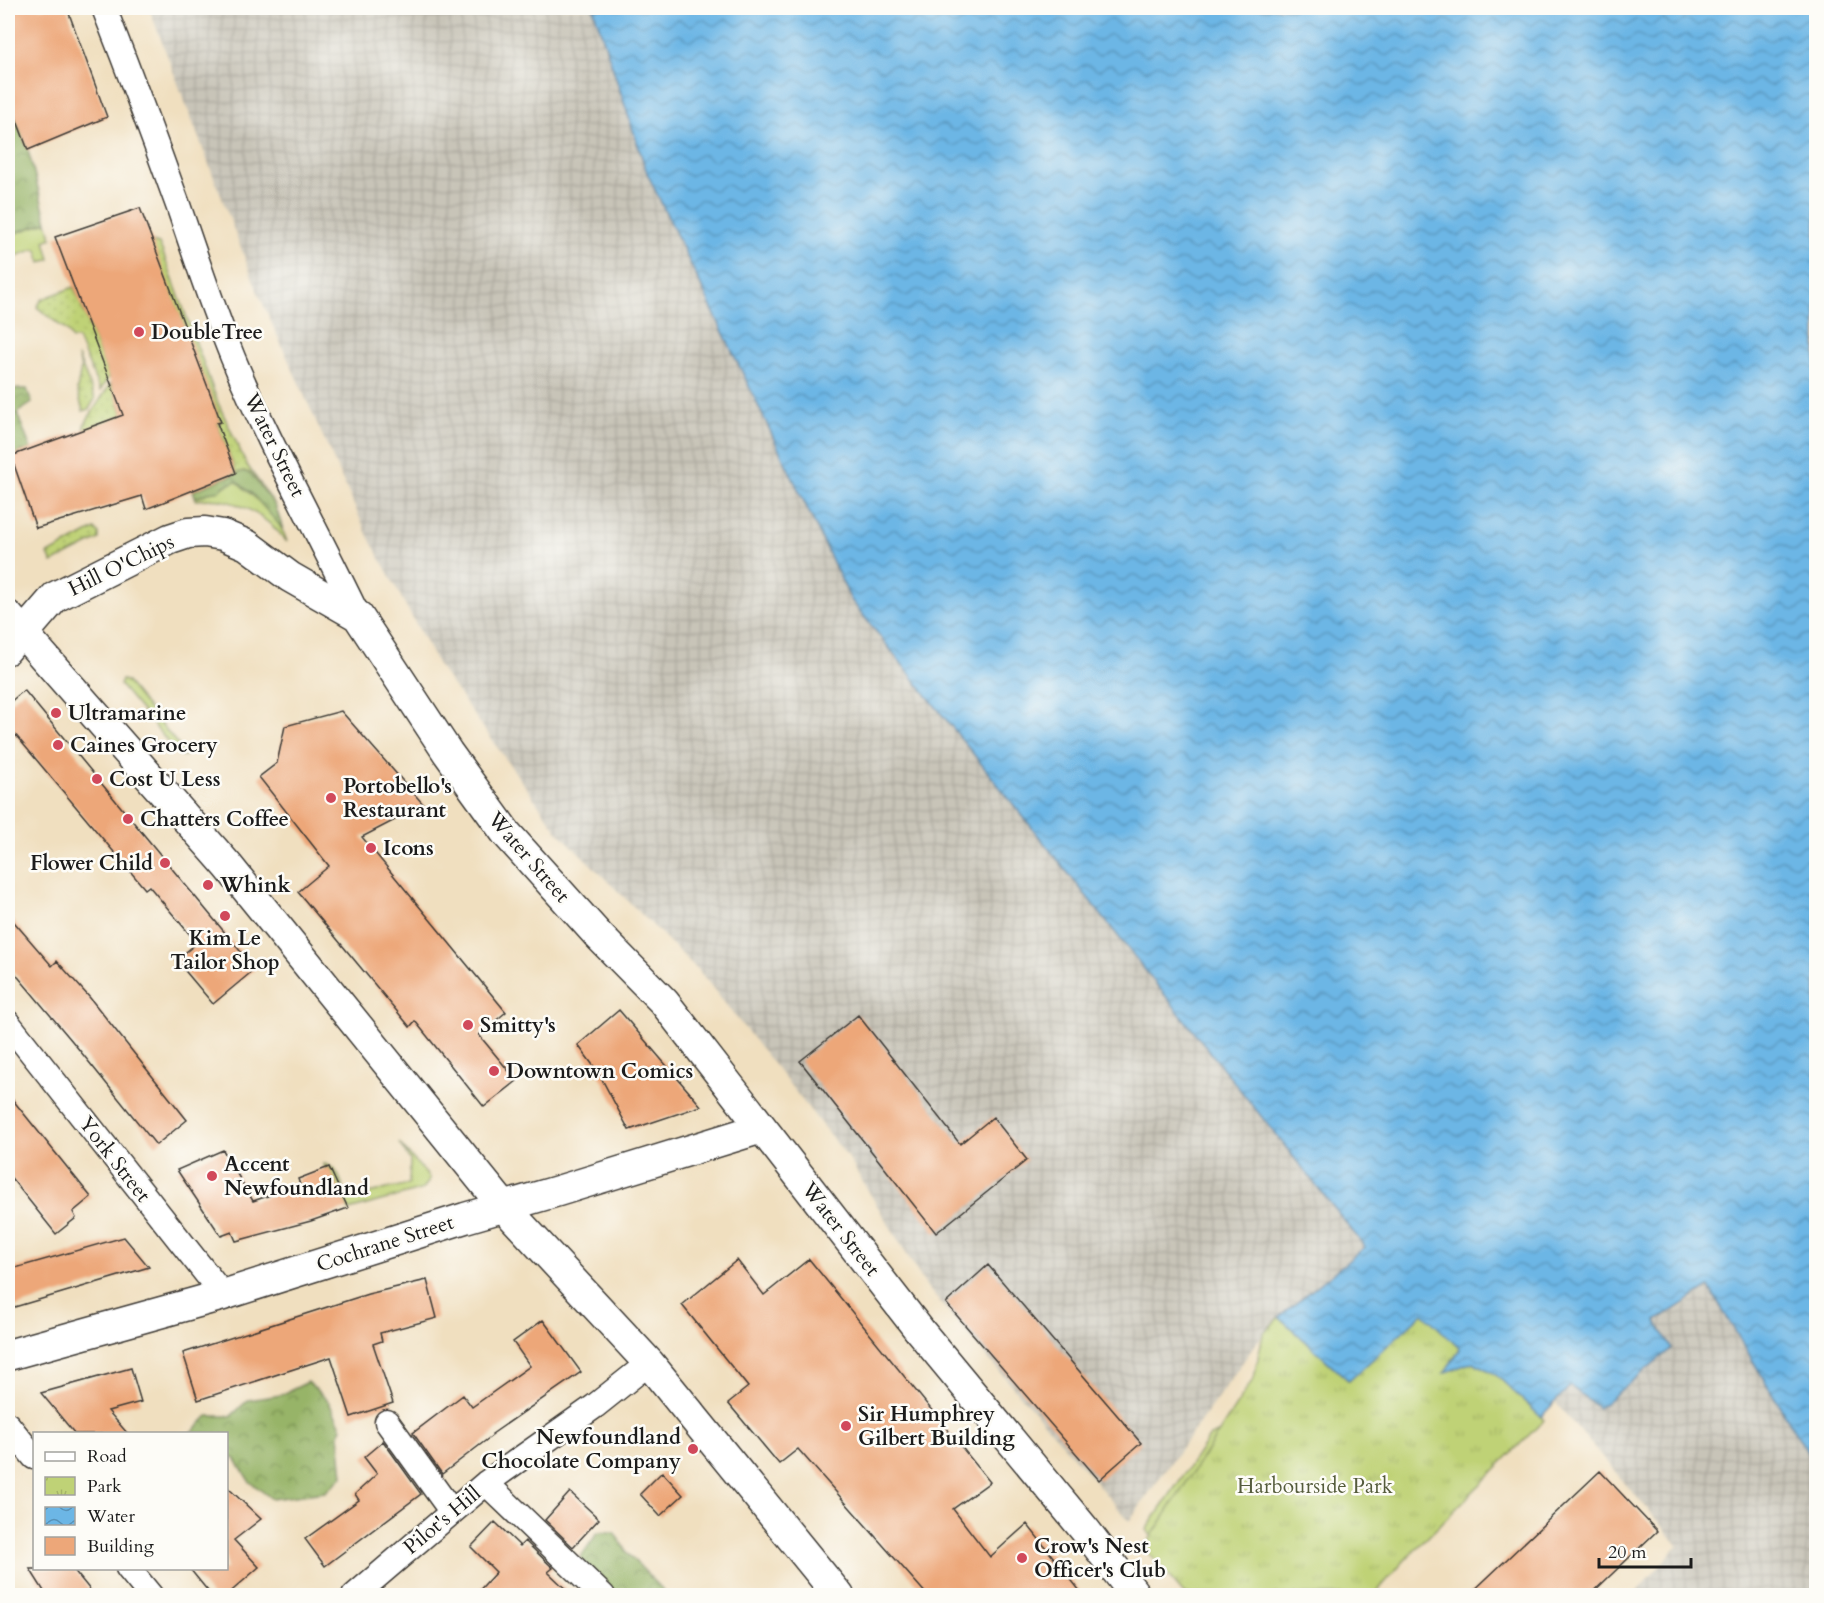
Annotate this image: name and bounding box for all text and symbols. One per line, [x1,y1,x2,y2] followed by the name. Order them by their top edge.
[151,318,263,347] place label: DoubleTree
[132,325,146,339] marker: DoubleTree
[236,388,312,502] street label: Water Street
[63,527,179,604] street label: Hill O'Chips
[68,699,186,728] place label: Ultramarine
[49,706,63,720] marker: Ultramarine
[70,731,218,760] place label: Caines Grocery
[51,738,65,752] marker: Caines Grocery
[109,765,220,794] place label: Cost U Less
[90,772,104,786] marker: Cost U Less
[343,772,452,825] place label: Portobello's Restaurant
[324,791,338,805] marker: Portobello's Restaurant
[140,805,289,834] place label: Chatters Coffee
[480,805,577,909] street label: Water Street
[121,812,135,826] marker: Chatters Coffee
[383,834,434,863] place label: Icons
[364,841,378,855] marker: Icons
[30,849,153,878] place label: Flower Child
[158,856,172,870] marker: Flower Child
[219,871,291,900] place label: Whink
[201,878,215,892] marker: Whink
[218,909,232,923] marker: Kim Le Tailor Shop
[170,924,280,977] place label: Kim Le Tailor Shop
[480,1011,556,1040] place label: Smitty's
[461,1018,475,1032] marker: Smitty's
[506,1057,693,1086] place label: Downtown Comics
[487,1064,501,1078] marker: Downtown Comics
[72,1110,158,1209] street label: York Street
[224,1150,369,1203] place label: Accent Newfoundland
[205,1169,219,1183] marker: Accent Newfoundland
[794,1175,887,1283] street label: Water Street
[313,1207,458,1279] street label: Cochrane Street
[858,1400,1015,1453] place label: Sir Humphrey Gilbert Building
[839,1419,853,1433] marker: Sir Humphrey Gilbert Building
[481,1423,681,1476] place label: Newfoundland Chocolate Company
[33,1432,228,1570] legend
[686,1442,700,1456] marker: Newfoundland Chocolate Company
[87,1444,127,1469] text: Road
[1237,1472,1394,1501] park label: Harbourside Park
[87,1474,122,1499] text: Park
[397,1479,487,1561] street label: Pilot's Hill
[86,1504,136,1529] text: Water
[1599,1531,1690,1569] scale bar
[1034,1532,1166,1585] place label: Crow's Nest Officer's Club
[87,1534,155,1559] text: Building
[1608,1540,1647,1565] text: 20 m
[1015,1551,1029,1565] marker: Crow's Nest Officer's Club

